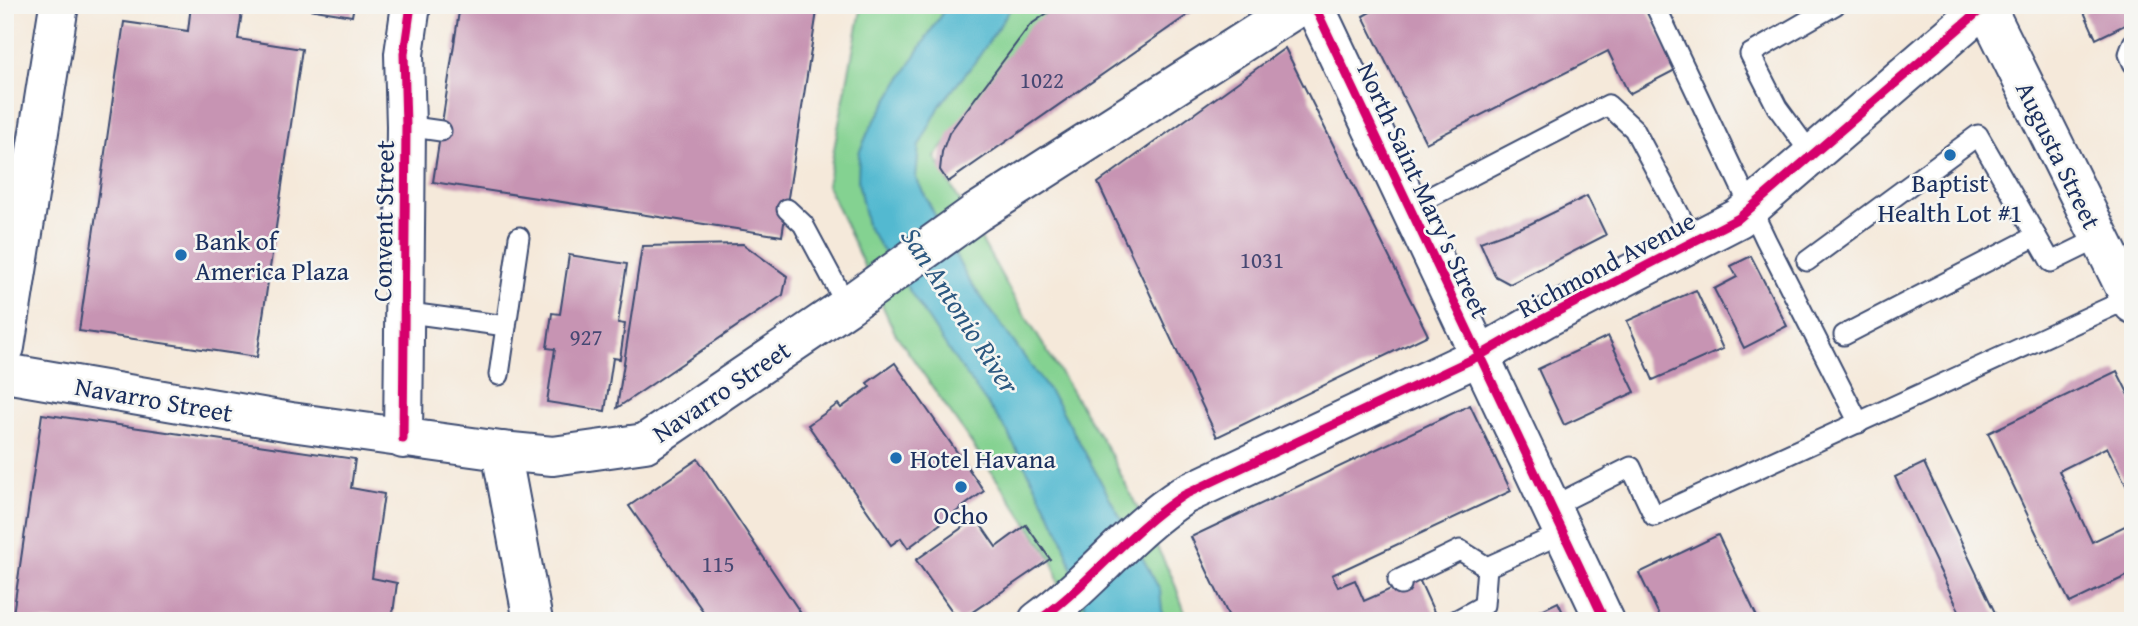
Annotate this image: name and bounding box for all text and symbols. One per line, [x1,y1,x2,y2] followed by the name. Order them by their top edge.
[1348,56,1500,324] street label: North Saint Mary's Street
[1020,63,1064,96] house number: 1022
[2006,74,2112,236] street label: Augusta Street
[362,140,404,302] street label: Convent Street
[1942,147,1958,163] marker: Baptist Health Lot #1
[1878,163,2022,232] place label: Baptist Health Lot #1
[1510,201,1702,327] street label: Richmond Avenue
[892,218,1031,403] water label: San Antonio River
[195,221,350,290] place label: Bank of America Plaza
[1240,243,1284,276] house number: 1031
[173,247,189,263] marker: Bank of America Plaza
[569,320,603,353] house number: 927
[644,330,798,452] street label: Navarro Street
[72,366,236,432] street label: Navarro Street
[910,439,1056,478] place label: Hotel Havana
[888,450,904,466] marker: Hotel Havana
[953,479,969,495] marker: Ocho
[934,495,988,534] place label: Ocho
[701,547,735,580] house number: 115

